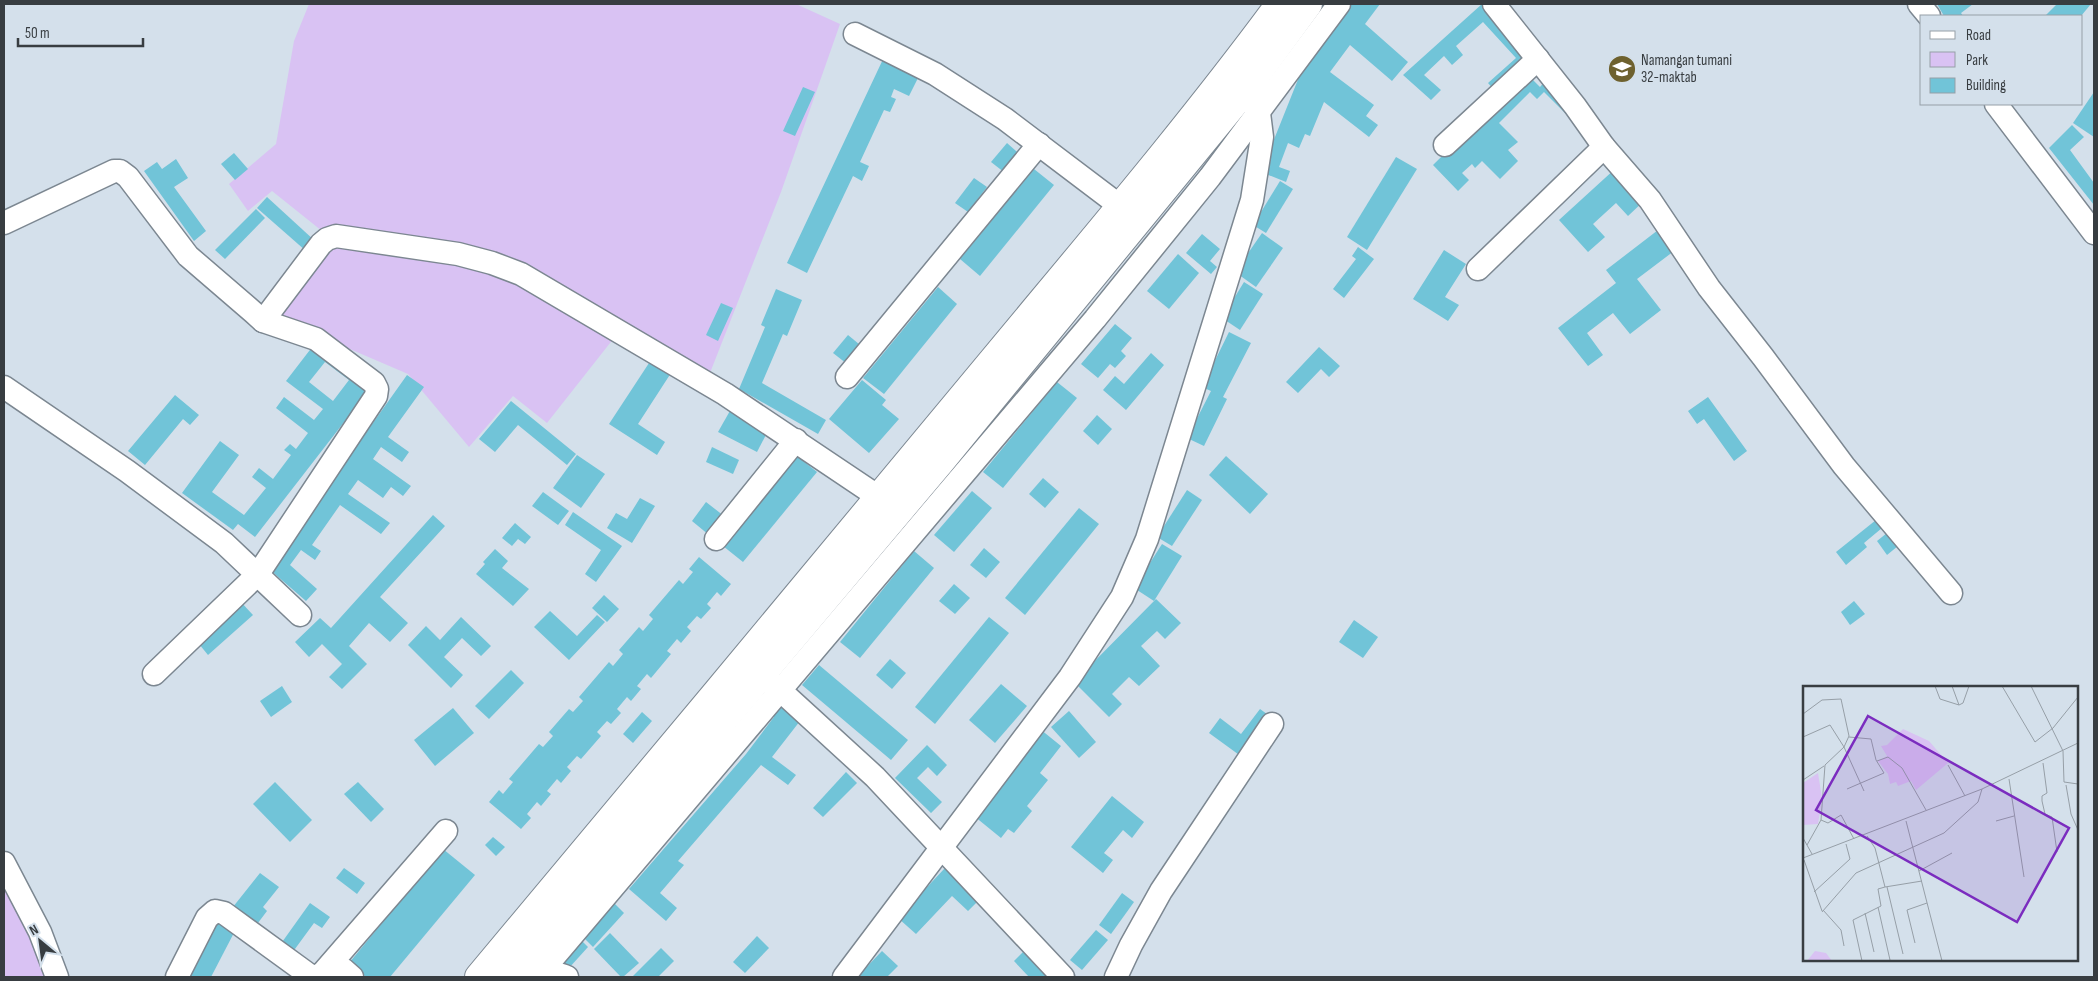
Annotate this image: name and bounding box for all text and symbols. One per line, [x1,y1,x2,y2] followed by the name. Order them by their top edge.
[18,15,142,47] scale bar
[1920,15,2083,105] legend
[25,24,50,43] text: 50 m
[1966,26,1991,45] text: Road
[1641,51,1732,87] place label: Namangan tumani 32-maktab
[1966,51,1988,70] text: Park
[1607,54,1637,84] school or university icon: Namangan tumani 32-maktab
[1966,76,2006,95] text: Building
[1803,686,2078,961] inset map
[15,916,65,966] north arrow
[27,921,41,939] text: N

